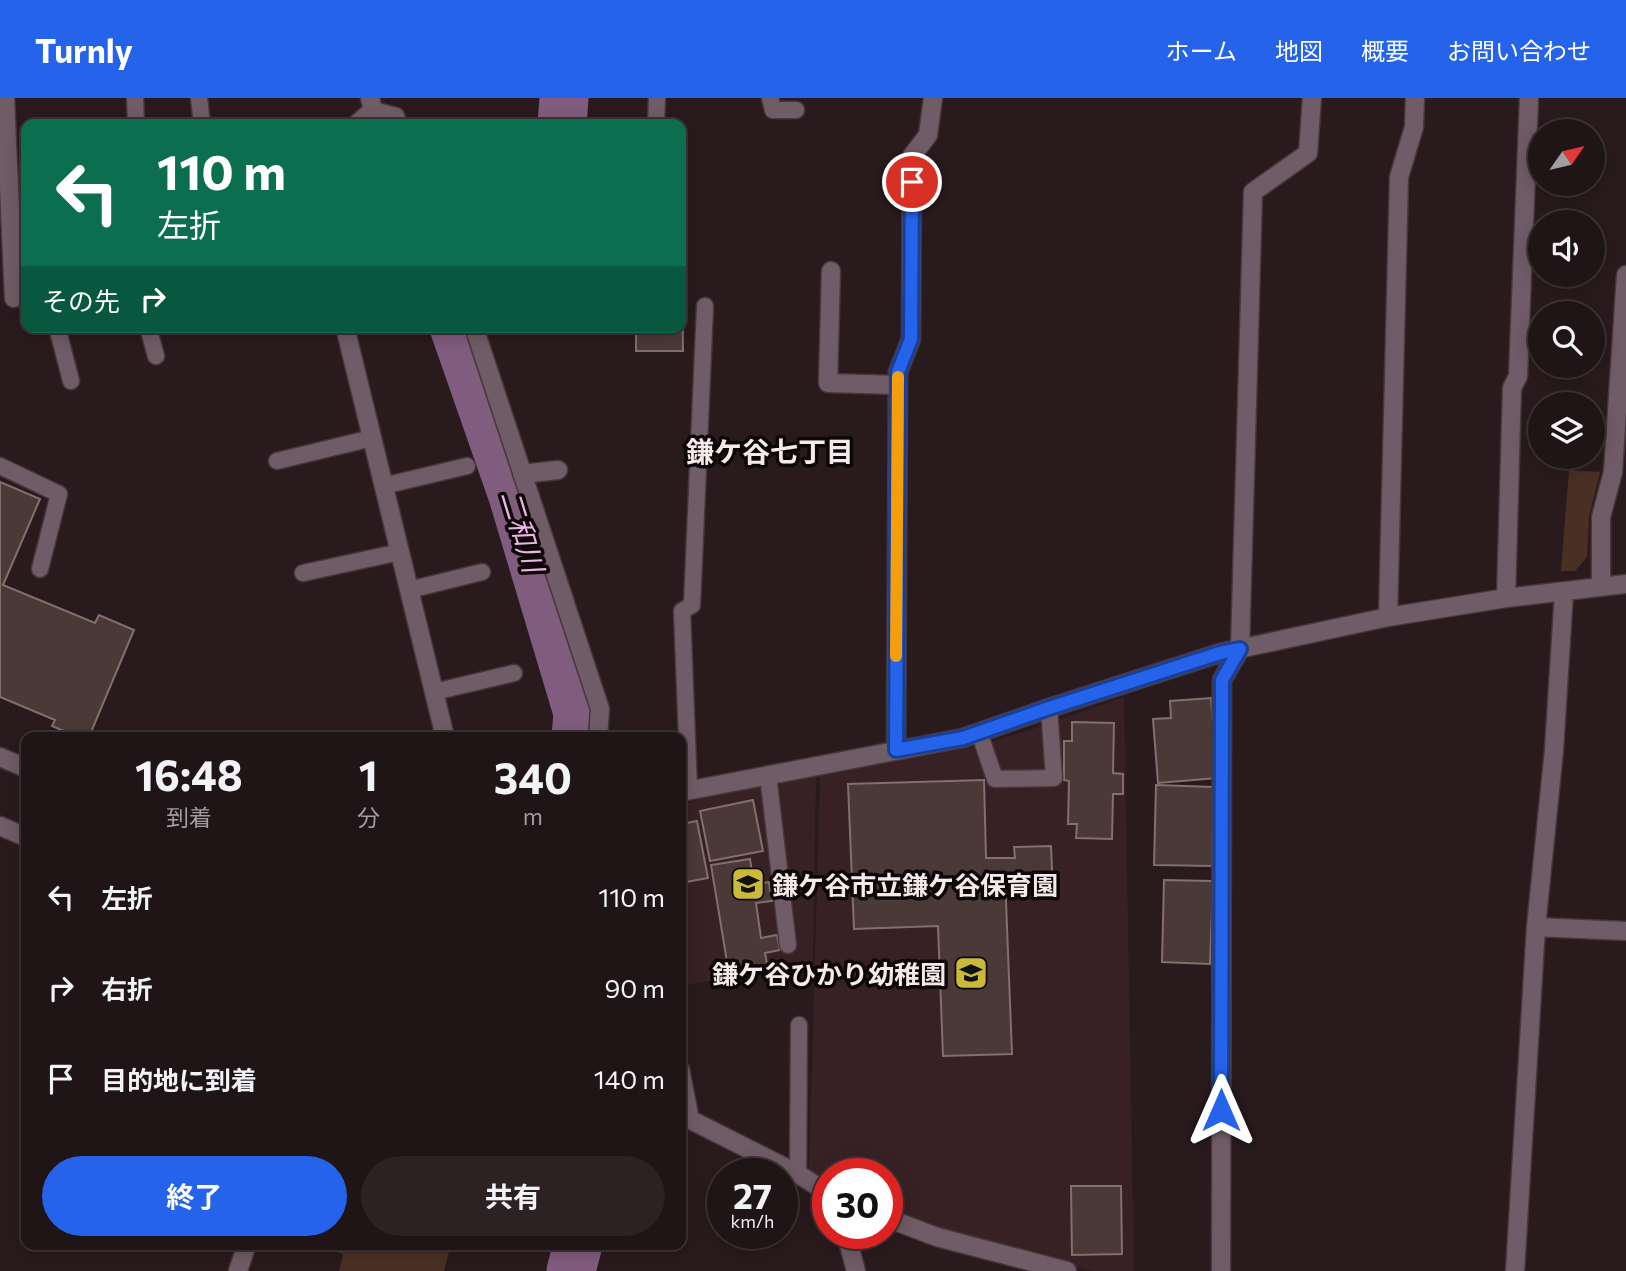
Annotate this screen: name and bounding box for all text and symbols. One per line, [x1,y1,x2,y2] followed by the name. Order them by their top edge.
[35,29,133,70] text: Turnly
[1166,36,1237,65] text: ホーム
[1275,36,1323,65] text: 地図
[1361,36,1409,65] text: 概要
[1447,36,1591,65] text: お問い合わせ
[1528,119,1605,196] north arrow
[1528,119,1605,469] map controls
[157,140,286,200] text: 110 m
[42,147,133,238] icon: left
[882,152,942,212] pin
[893,163,931,201] icon: arrive
[157,204,221,244] text: 左折
[1528,210,1605,287] button: sound
[134,280,172,318] icon: right
[42,285,120,316] text: その先
[1528,301,1605,378] button: search
[1528,392,1605,469] button: layers
[686,434,854,468] district label: 鎌ケ谷七丁目
[494,486,552,579] water label: 二和川
[135,748,243,800] text: 16:48
[359,748,378,800] text: 1
[494,751,572,803] text: 340
[523,802,543,830] text: m
[166,803,212,831] text: 到着
[357,803,380,831] text: 分
[729,865,767,903] school or university icon: 鎌ケ谷市立鎌ケ谷保育園
[772,869,1058,900] place label: 鎌ケ谷市立鎌ケ谷保育園
[42,878,80,916] icon: left
[598,881,665,912] text: 110 m
[101,882,153,913] text: 左折
[952,954,990,992] school or university icon: 鎌ケ谷ひかり幼稚園
[712,958,946,989] place label: 鎌ケ谷ひかり幼稚園
[42,969,80,1007] icon: right
[605,972,665,1003] text: 90 m
[101,973,153,1004] text: 右折
[42,1060,80,1098] icon: arrive
[594,1063,665,1094] text: 140 m
[101,1064,257,1095] text: 目的地に到着
[1184,1073,1258,1147] position arrow
[42,1156,347,1236] button: 終了
[361,1156,665,1236] button: 共有
[812,1158,903,1249] speed limit sign: 30
[733,1173,772,1216] text: 27
[731,1210,774,1232] text: km/h

